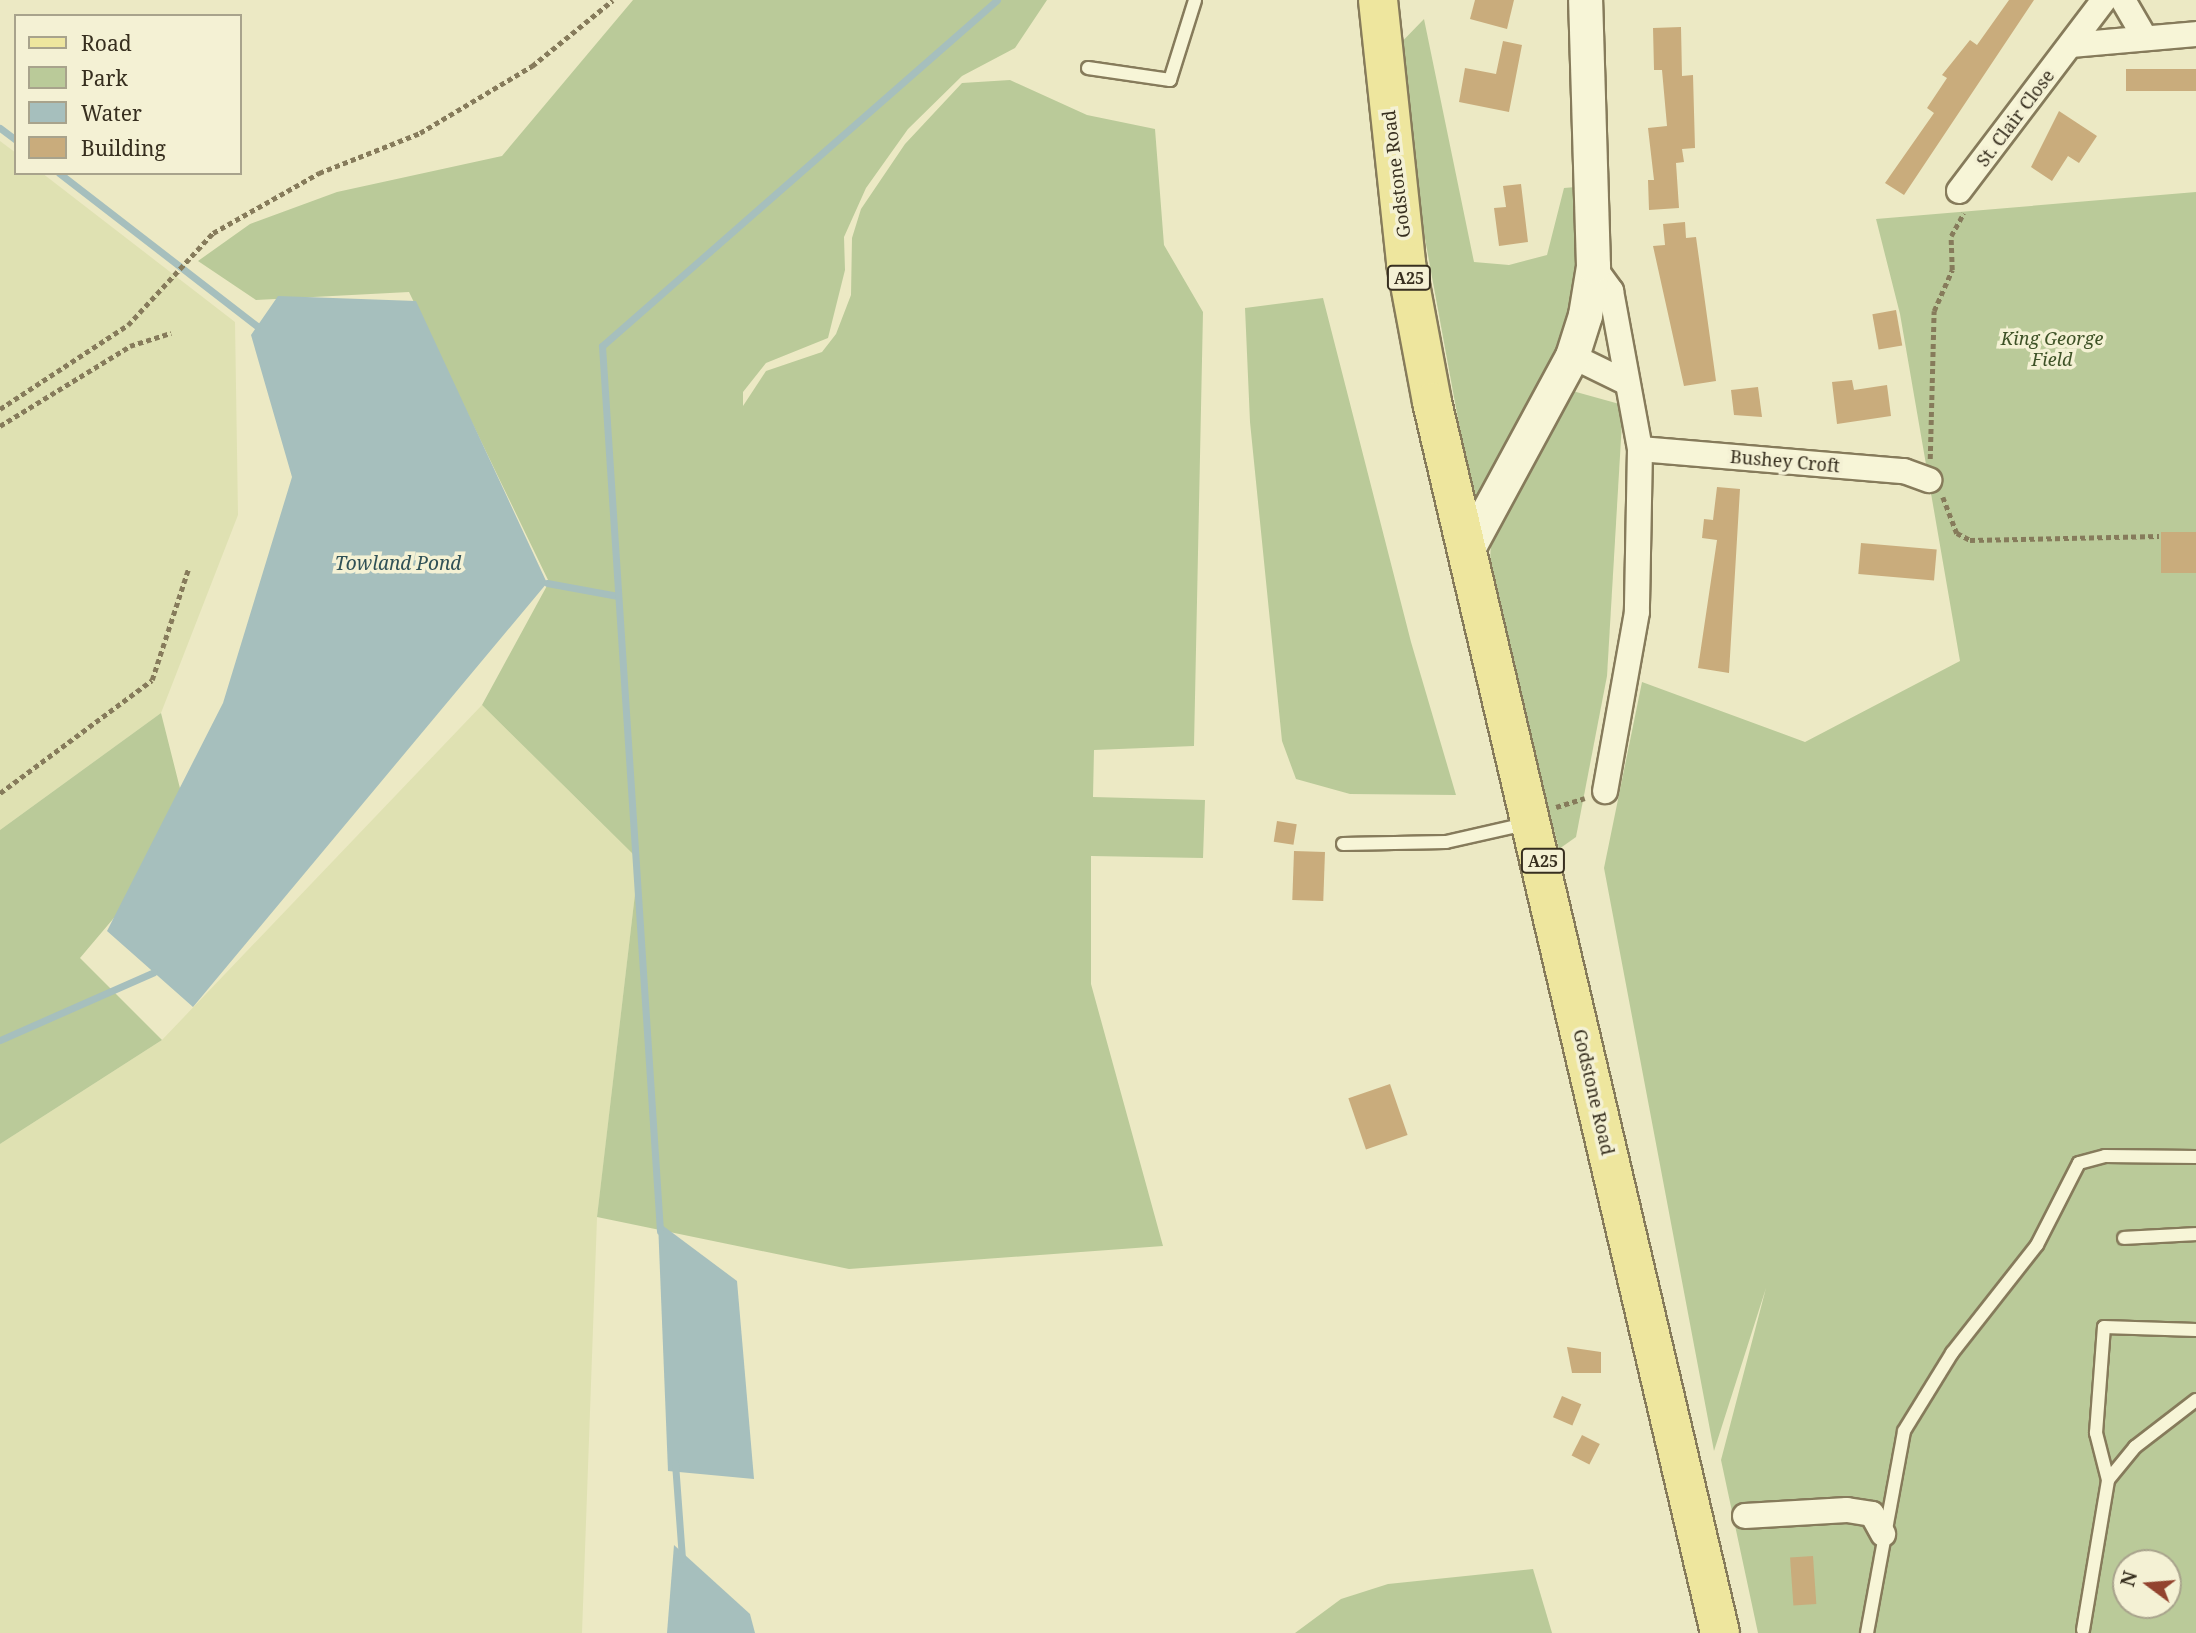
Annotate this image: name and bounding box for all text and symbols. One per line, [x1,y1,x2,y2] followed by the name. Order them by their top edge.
[14,14,242,175] legend
[81,29,132,57] text: Road
[81,64,128,92] text: Park
[1972,65,2058,171] street label: St. Clair Close
[81,99,142,127] text: Water
[1377,109,1415,239] street label: Godstone Road
[81,134,166,162] text: Building
[1386,266,1432,290] road number: A25
[2001,328,2103,370] park label: King George Field
[1729,445,1841,477] street label: Bushey Croft
[335,553,461,575] water label: Towland Pond
[1520,848,1566,874] road number: A25
[1569,1027,1619,1157] street label: Godstone Road
[2112,1549,2182,1619] north arrow
[2114,1568,2143,1590] text: N

